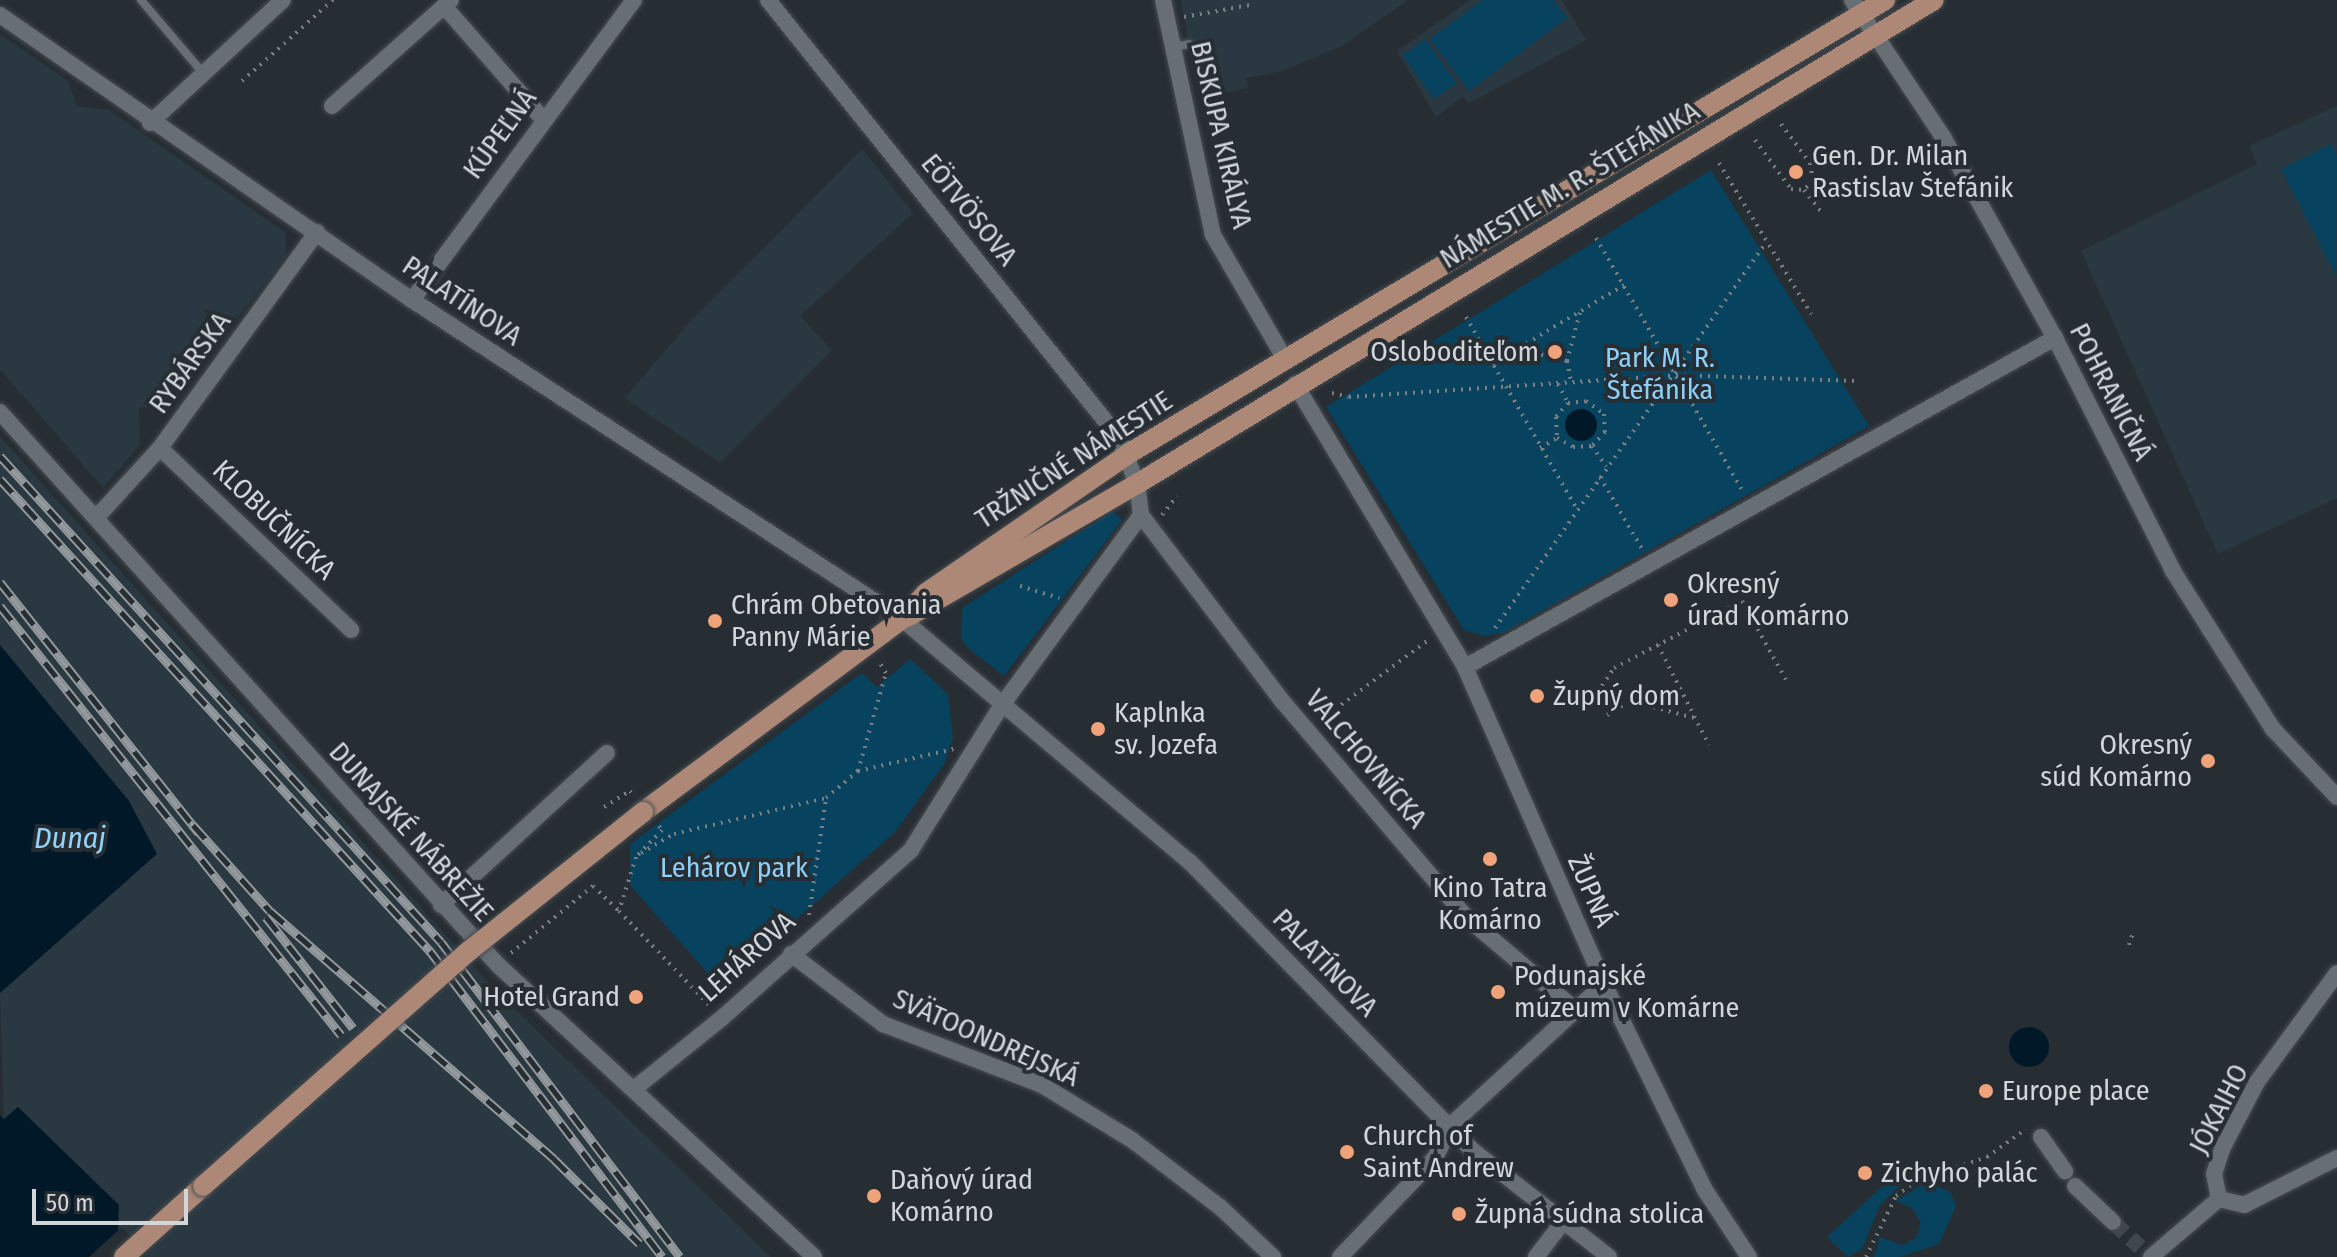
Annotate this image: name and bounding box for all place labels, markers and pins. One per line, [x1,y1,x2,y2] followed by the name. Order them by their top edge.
[1812,139,2013,205] place label: Gen. Dr. Milan Rastislav Štefánik
[1787,163,1805,181] marker: Gen. Dr. Milan Rastislav Štefánik
[1370,335,1539,369] place label: Osloboditeľom
[1546,343,1564,361] marker: Osloboditeľom
[1687,567,1850,633] place label: Okresný úrad Komárno
[731,588,941,654] place label: Chrám Obetovania Panny Márie
[1662,591,1680,609] marker: Okresný úrad Komárno
[706,612,724,630] marker: Chrám Obetovania Panny Márie
[1553,679,1680,713] place label: Župný dom
[1528,687,1546,705] marker: Župný dom
[1114,696,1218,762] place label: Kaplnka sv. Jozefa
[1089,720,1107,738] marker: Kaplnka sv. Jozefa
[2040,728,2192,794] place label: Okresný súd Komárno
[2199,752,2217,770] marker: Okresný súd Komárno
[1481,850,1499,868] marker: Kino Tatra Komárno
[1433,871,1547,937] place label: Kino Tatra Komárno
[1514,959,1739,1025] place label: Podunajské múzeum v Komárne
[483,980,620,1014] place label: Hotel Grand
[1489,983,1507,1001] marker: Podunajské múzeum v Komárne
[627,988,645,1006] marker: Hotel Grand
[2002,1074,2150,1108] place label: Europe place
[1977,1082,1995,1100] marker: Europe place
[1363,1119,1514,1185] place label: Church of Saint Andrew
[1338,1143,1356,1161] marker: Church of Saint Andrew
[1881,1156,2037,1190] place label: Zichyho palác
[890,1163,1033,1229] place label: Daňový úrad Komárno
[1856,1164,1874,1182] marker: Zichyho palác
[865,1187,883,1205] marker: Daňový úrad Komárno
[1475,1197,1704,1231] place label: Župná súdna stolica
[1450,1205,1468,1223] marker: Župná súdna stolica

